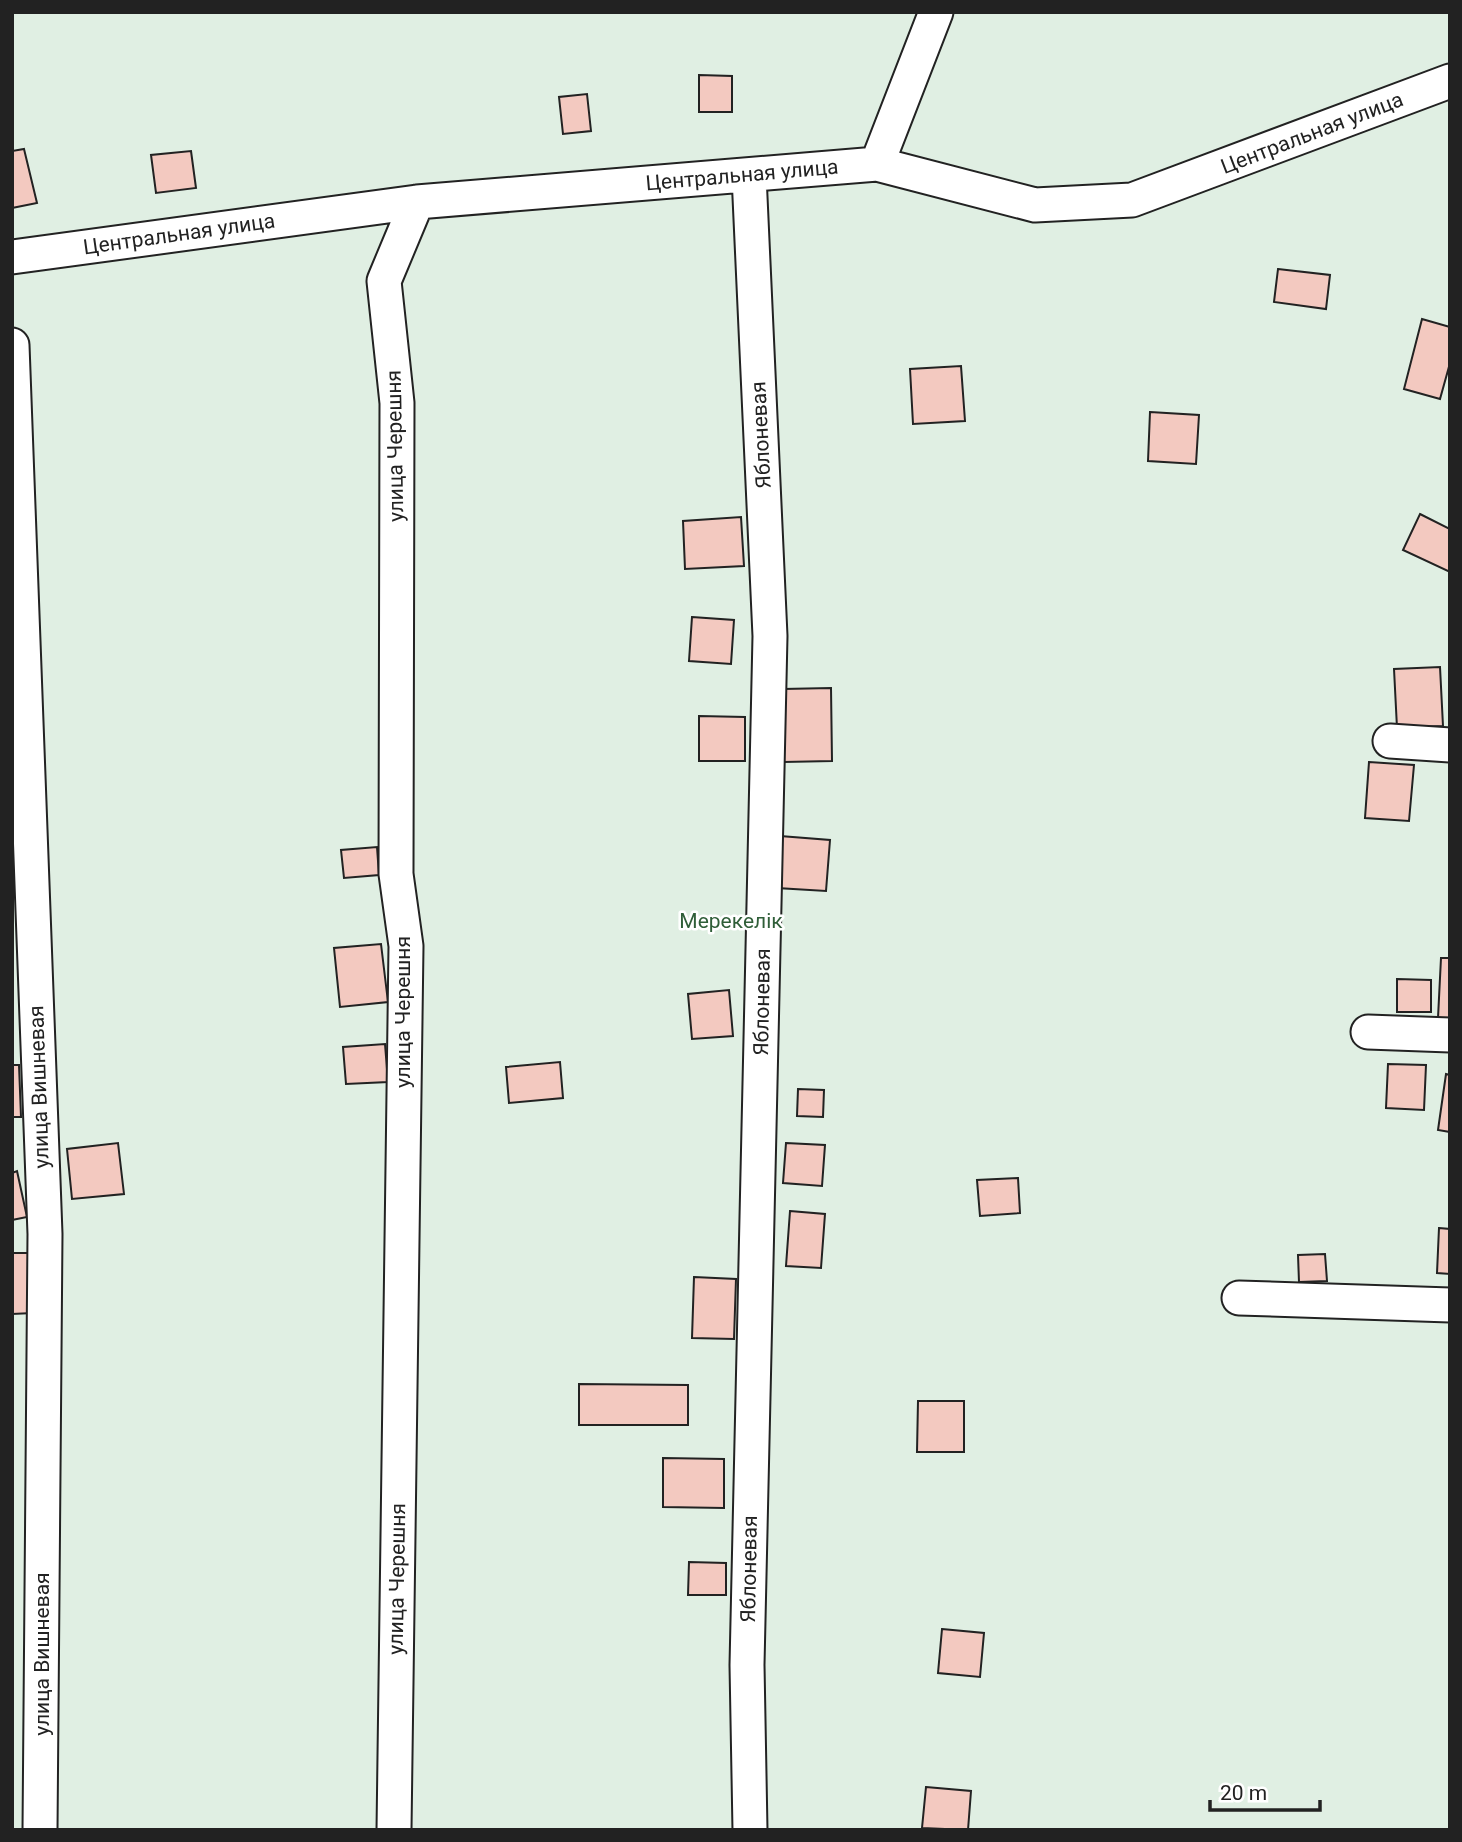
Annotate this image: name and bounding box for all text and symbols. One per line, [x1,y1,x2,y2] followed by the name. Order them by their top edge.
[1217,87,1407,179] street label: Центральная улица
[645,155,839,195] street label: Центральная улица
[82,209,276,259] street label: Центральная улица
[382,370,408,522] street label: улица Черешня
[746,381,776,489] street label: Яблоневая
[679,909,783,933] park label: Мерекелік
[391,936,415,1088] street label: улица Черешня
[749,948,775,1056] street label: Яблоневая
[24,1005,54,1169] street label: улица Вишневая
[384,1503,410,1655] street label: улица Черешня
[736,1515,762,1623] street label: Яблоневая
[30,1572,54,1736] street label: улица Вишневая
[1210,1769,1320,1813] scale bar
[1220,1781,1267,1805] text: 20 m

